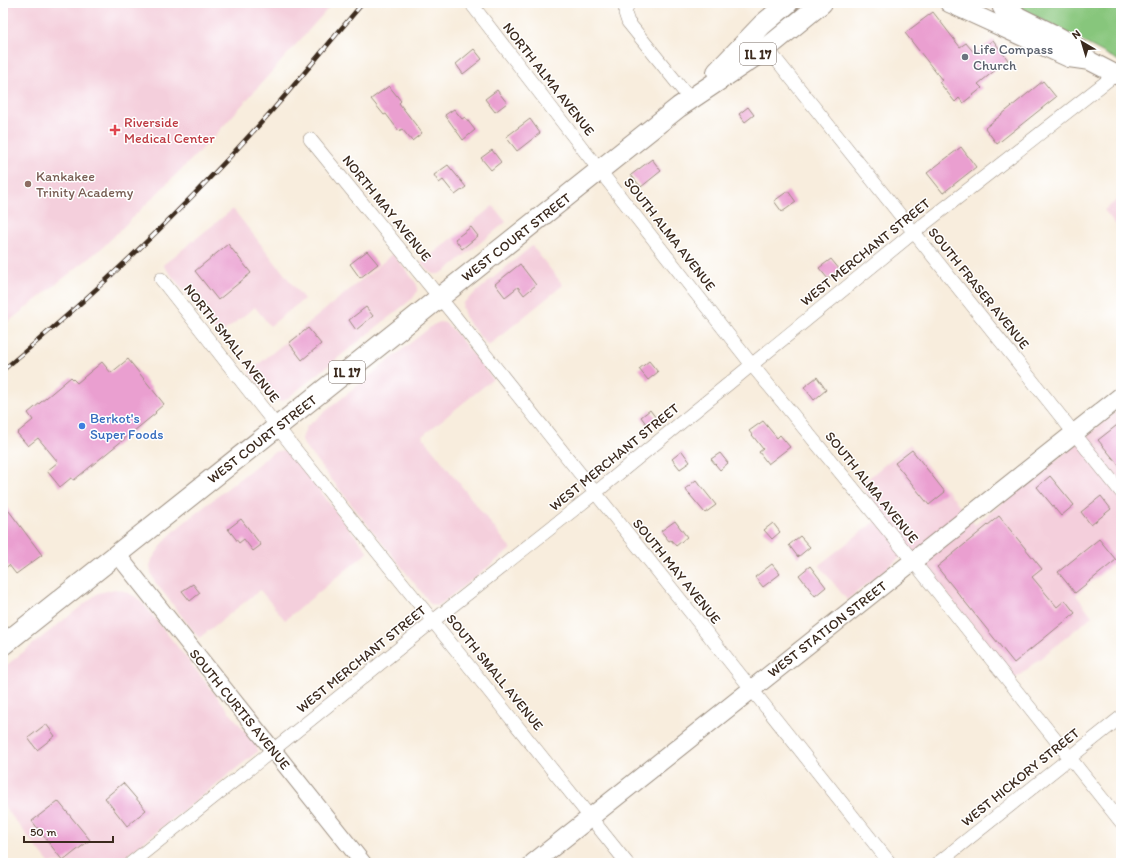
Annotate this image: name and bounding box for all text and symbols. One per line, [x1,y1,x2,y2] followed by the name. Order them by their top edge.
[499,19,598,140] street label: NORTH ALMA AVENUE
[1062,22,1102,62] north arrow
[1069,27,1083,42] text: N
[973,41,1053,74] place label: Life Compass Church
[740,43,776,65] road number: IL 17
[960,52,970,62] marker: Life Compass Church
[124,114,215,147] place label: Riverside Medical Center
[109,124,121,136] marker: Riverside Medical Center
[339,152,435,265] street label: NORTH MAY AVENUE
[36,168,134,201] place label: Kankakee Trinity Academy
[620,174,719,294] street label: SOUTH ALMA AVENUE
[23,179,33,189] marker: Kankakee Trinity Academy
[458,189,575,285] street label: WEST COURT STREET
[797,195,934,310] street label: WEST MERCHANT STREET
[924,224,1033,353] street label: SOUTH FRASER AVENUE
[180,281,283,406] street label: NORTH SMALL AVENUE
[329,361,365,383] road number: IL 17
[204,391,321,487] street label: WEST COURT STREET
[546,400,683,515] street label: WEST MERCHANT STREET
[90,410,163,443] place label: Berkot's Super Foods
[77,421,87,431] marker: Berkot's Super Foods
[821,428,922,547] street label: SOUTH ALMA AVENUE
[629,515,724,628] street label: SOUTH MAY AVENUE
[764,577,890,681] street label: WEST STATION STREET
[293,602,430,717] street label: WEST MERCHANT STREET
[442,611,547,734] street label: SOUTH SMALL AVENUE
[186,645,294,773] street label: SOUTH CURTIS AVENUE
[958,724,1083,830] street label: WEST HICKORY STREET
[24,818,113,844] scale bar
[30,825,56,839] text: 50 m

